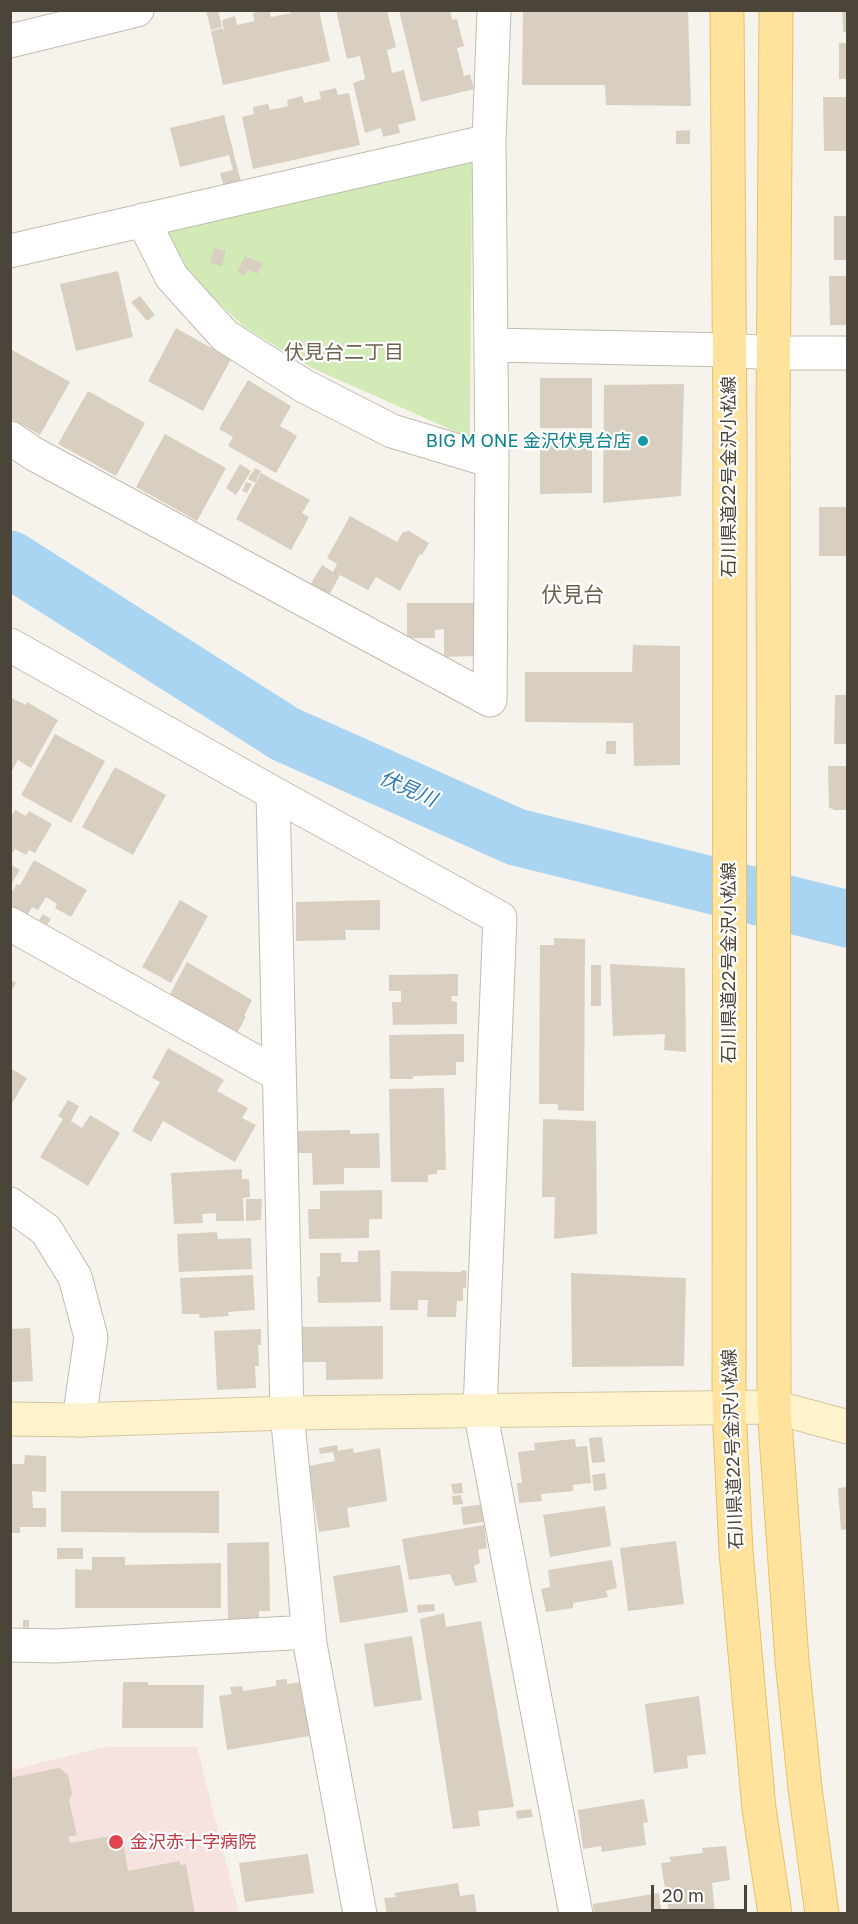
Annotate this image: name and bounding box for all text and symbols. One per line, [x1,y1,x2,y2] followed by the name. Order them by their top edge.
[284,341,404,365] district label: 伏見台二丁目
[718,377,740,577] street label: 石川県道22号金沢小松線
[426,430,631,452] place label: BIG M ONE 金沢伏見台店
[636,434,650,448] marker: BIG M ONE 金沢伏見台店
[542,582,604,608] district label: 伏見台
[376,766,440,812] water label: 伏見川
[718,863,740,1063] street label: 石川県道22号金沢小松線
[719,1348,747,1550] street label: 石川県道22号金沢小松線
[130,1831,256,1853] place label: 金沢赤十字病院
[107,1833,125,1851] marker: 金沢赤十字病院
[654,1873,750,1911] scale bar
[662,1884,704,1906] text: 20 m

